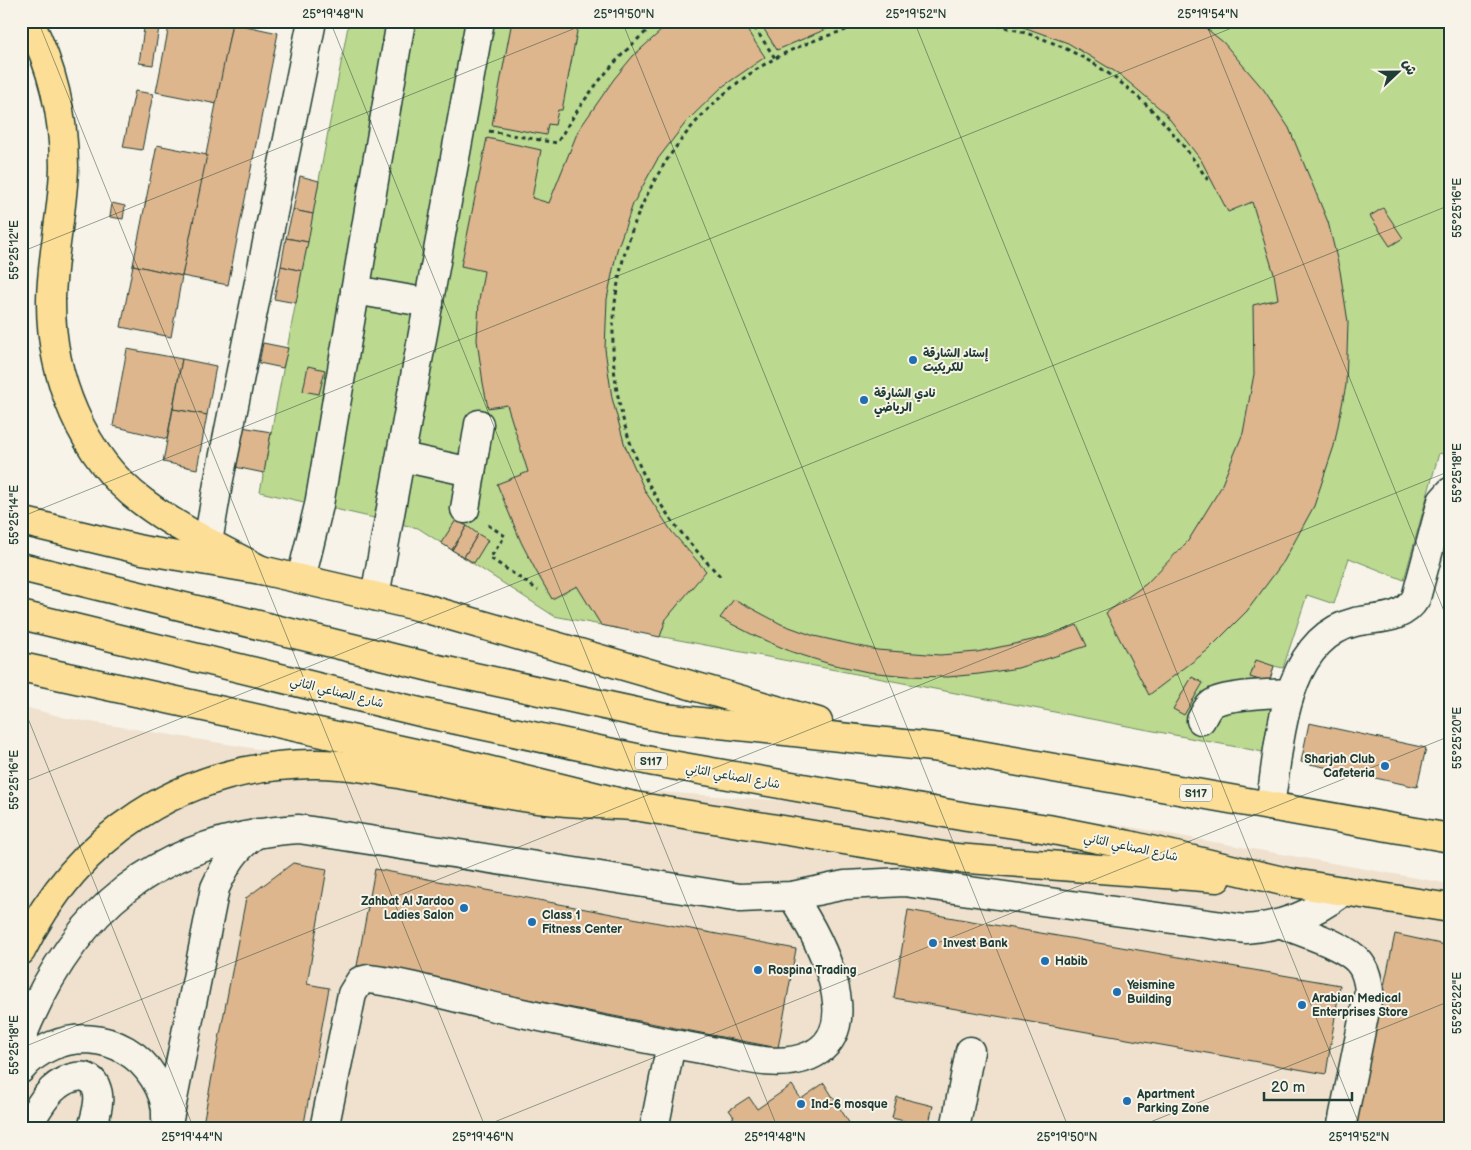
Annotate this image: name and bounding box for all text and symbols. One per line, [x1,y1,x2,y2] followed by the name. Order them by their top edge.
[302,7,364,22] text: 25°19'48"N
[593,7,655,22] text: 25°19'50"N
[885,7,947,22] text: 25°19'52"N
[1177,7,1239,22] text: 25°19'54"N
[1374,48,1424,98] north arrow
[1399,57,1420,78] text: ش
[1450,178,1465,238] text: 55°25'16"E
[7,220,22,280] text: 55°25'12"E
[923,346,988,375] place label: إستاد الشارقة للكريكيت
[907,354,919,366] marker: إستاد الشارقة للكريكيت
[874,386,936,418] place label: نادي الشارقة الرياضي
[858,394,870,406] marker: نادي الشارقة الرياضي
[1450,443,1465,503] text: 55°25'18"E
[7,485,22,545] text: 55°25'14"E
[288,674,385,714] street label: شارع الصناعي الثاني
[1450,707,1465,769] text: 55°25'20"E
[7,750,22,810] text: 55°25'16"E
[635,752,667,769] road number: S117
[1304,752,1375,781] place label: Sharjah Club Cafeteria
[1379,760,1391,772] marker: Sharjah Club Cafeteria
[684,761,781,795] street label: شارع الصناعي الثاني
[1180,784,1212,801] road number: S117
[1082,830,1179,868] street label: شارع الصناعي الثاني
[361,894,454,923] place label: Zahbat Al Jardoo Ladies Salon
[458,902,470,914] marker: Zahbat Al Jardoo Ladies Salon
[542,908,622,937] place label: Class 1 Fitness Center
[526,916,538,928] marker: Class 1 Fitness Center
[943,936,1008,951] place label: Invest Bank
[927,937,939,949] marker: Invest Bank
[1055,954,1088,969] place label: Habib
[1039,955,1051,967] marker: Habib
[768,963,857,978] place label: Rospina Trading
[752,964,764,976] marker: Rospina Trading
[1450,972,1465,1034] text: 55°25'22"E
[1127,978,1175,1007] place label: Yeismine Building
[1111,986,1123,998] marker: Yeismine Building
[1311,991,1408,1020] place label: Arabian Medical Enterprises Store
[1296,999,1308,1011] marker: Arabian Medical Enterprises Store
[7,1015,22,1075] text: 55°25'18"E
[1264,1070,1351,1102] scale bar
[1271,1078,1305,1097] text: 20 m
[1136,1087,1209,1116] place label: Apartment Parking Zone
[1121,1095,1133,1107] marker: Apartment Parking Zone
[811,1097,888,1112] place label: Ind-6 mosque
[795,1098,807,1110] marker: Ind-6 mosque
[161,1130,223,1145] text: 25°19'44"N
[452,1130,514,1145] text: 25°19'46"N
[744,1130,806,1145] text: 25°19'48"N
[1036,1130,1098,1145] text: 25°19'50"N
[1328,1130,1390,1145] text: 25°19'52"N

